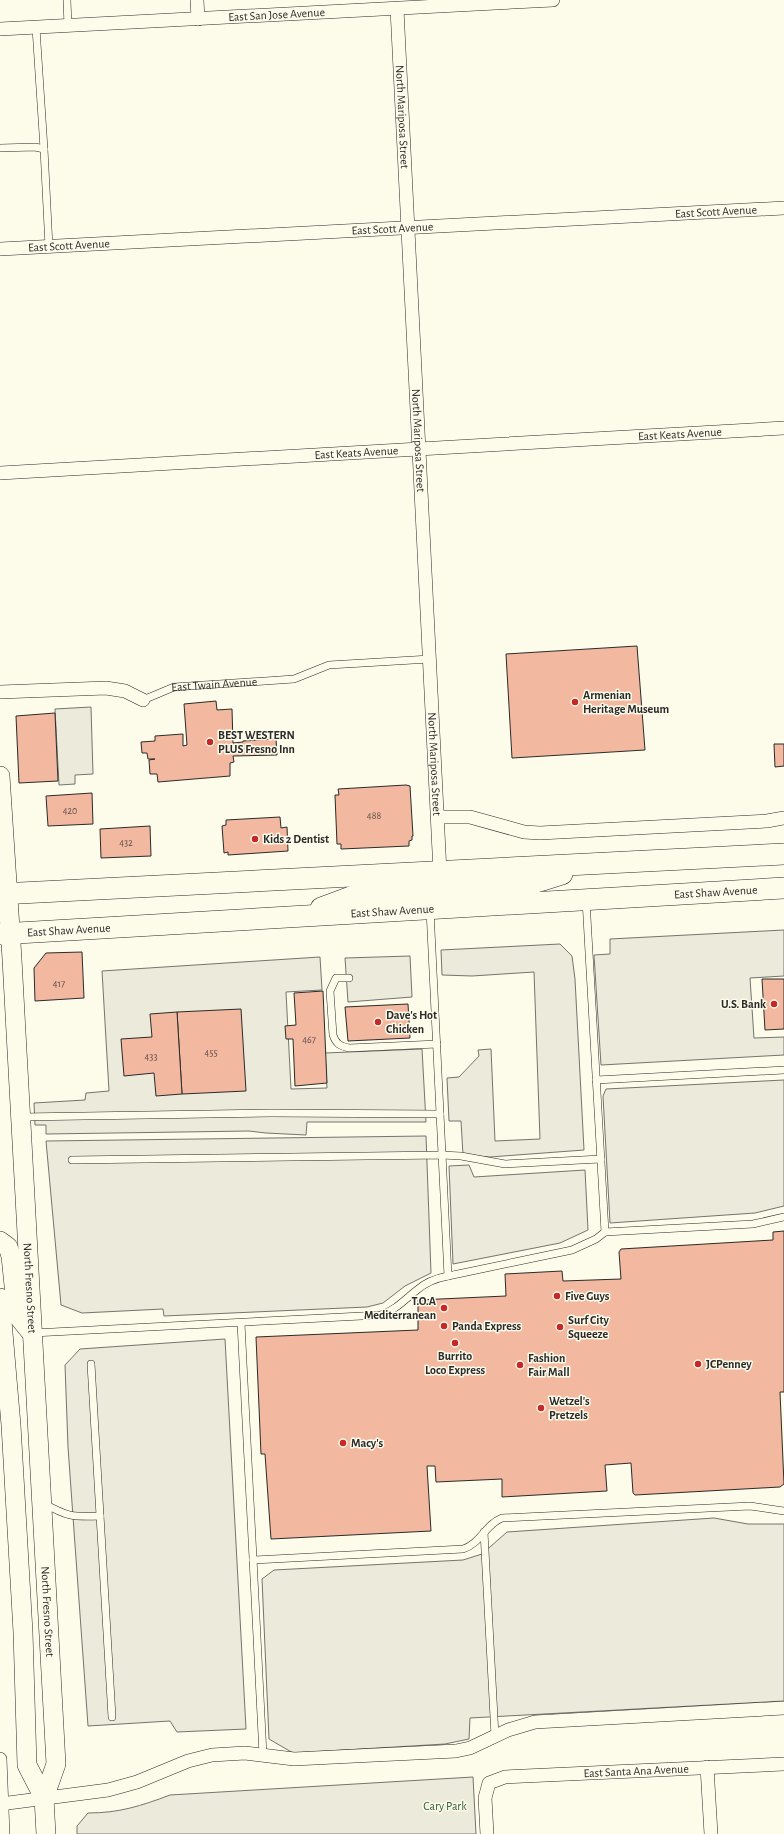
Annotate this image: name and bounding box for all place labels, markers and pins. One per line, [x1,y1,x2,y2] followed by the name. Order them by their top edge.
[583,689,669,715] place label: Armenian Heritage Museum
[570,697,580,707] marker: Armenian Heritage Museum
[218,729,295,755] place label: BEST WESTERN PLUS Fresno Inn
[205,737,215,747] marker: BEST WESTERN PLUS Fresno Inn
[263,833,329,845] place label: Kids 2 Dentist
[250,834,260,844] marker: Kids 2 Dentist
[721,998,766,1010] place label: U.S. Bank
[769,999,779,1009] marker: U.S. Bank
[386,1009,437,1035] place label: Dave's Hot Chicken
[373,1017,383,1027] marker: Dave's Hot Chicken
[565,1290,610,1303] place label: Five Guys
[552,1291,562,1301] marker: Five Guys
[364,1295,437,1321] place label: T.O.A Mediterranean
[439,1303,449,1313] marker: T.O.A Mediterranean
[568,1314,609,1340] place label: Surf City Squeeze
[452,1320,522,1332] place label: Panda Express
[439,1321,449,1331] marker: Panda Express
[555,1322,565,1332] marker: Surf City Squeeze
[450,1338,460,1348] marker: Burrito Loco Express
[425,1350,486,1376] place label: Burrito Loco Express
[528,1352,570,1378] place label: Fashion Fair Mall
[706,1358,752,1371] place label: JCPenney
[693,1359,703,1369] marker: JCPenney
[515,1360,525,1370] marker: Fashion Fair Mall
[549,1395,590,1421] place label: Wetzel's Pretzels
[536,1403,546,1413] marker: Wetzel's Pretzels
[351,1437,384,1450] place label: Macy's
[338,1438,348,1448] marker: Macy's

